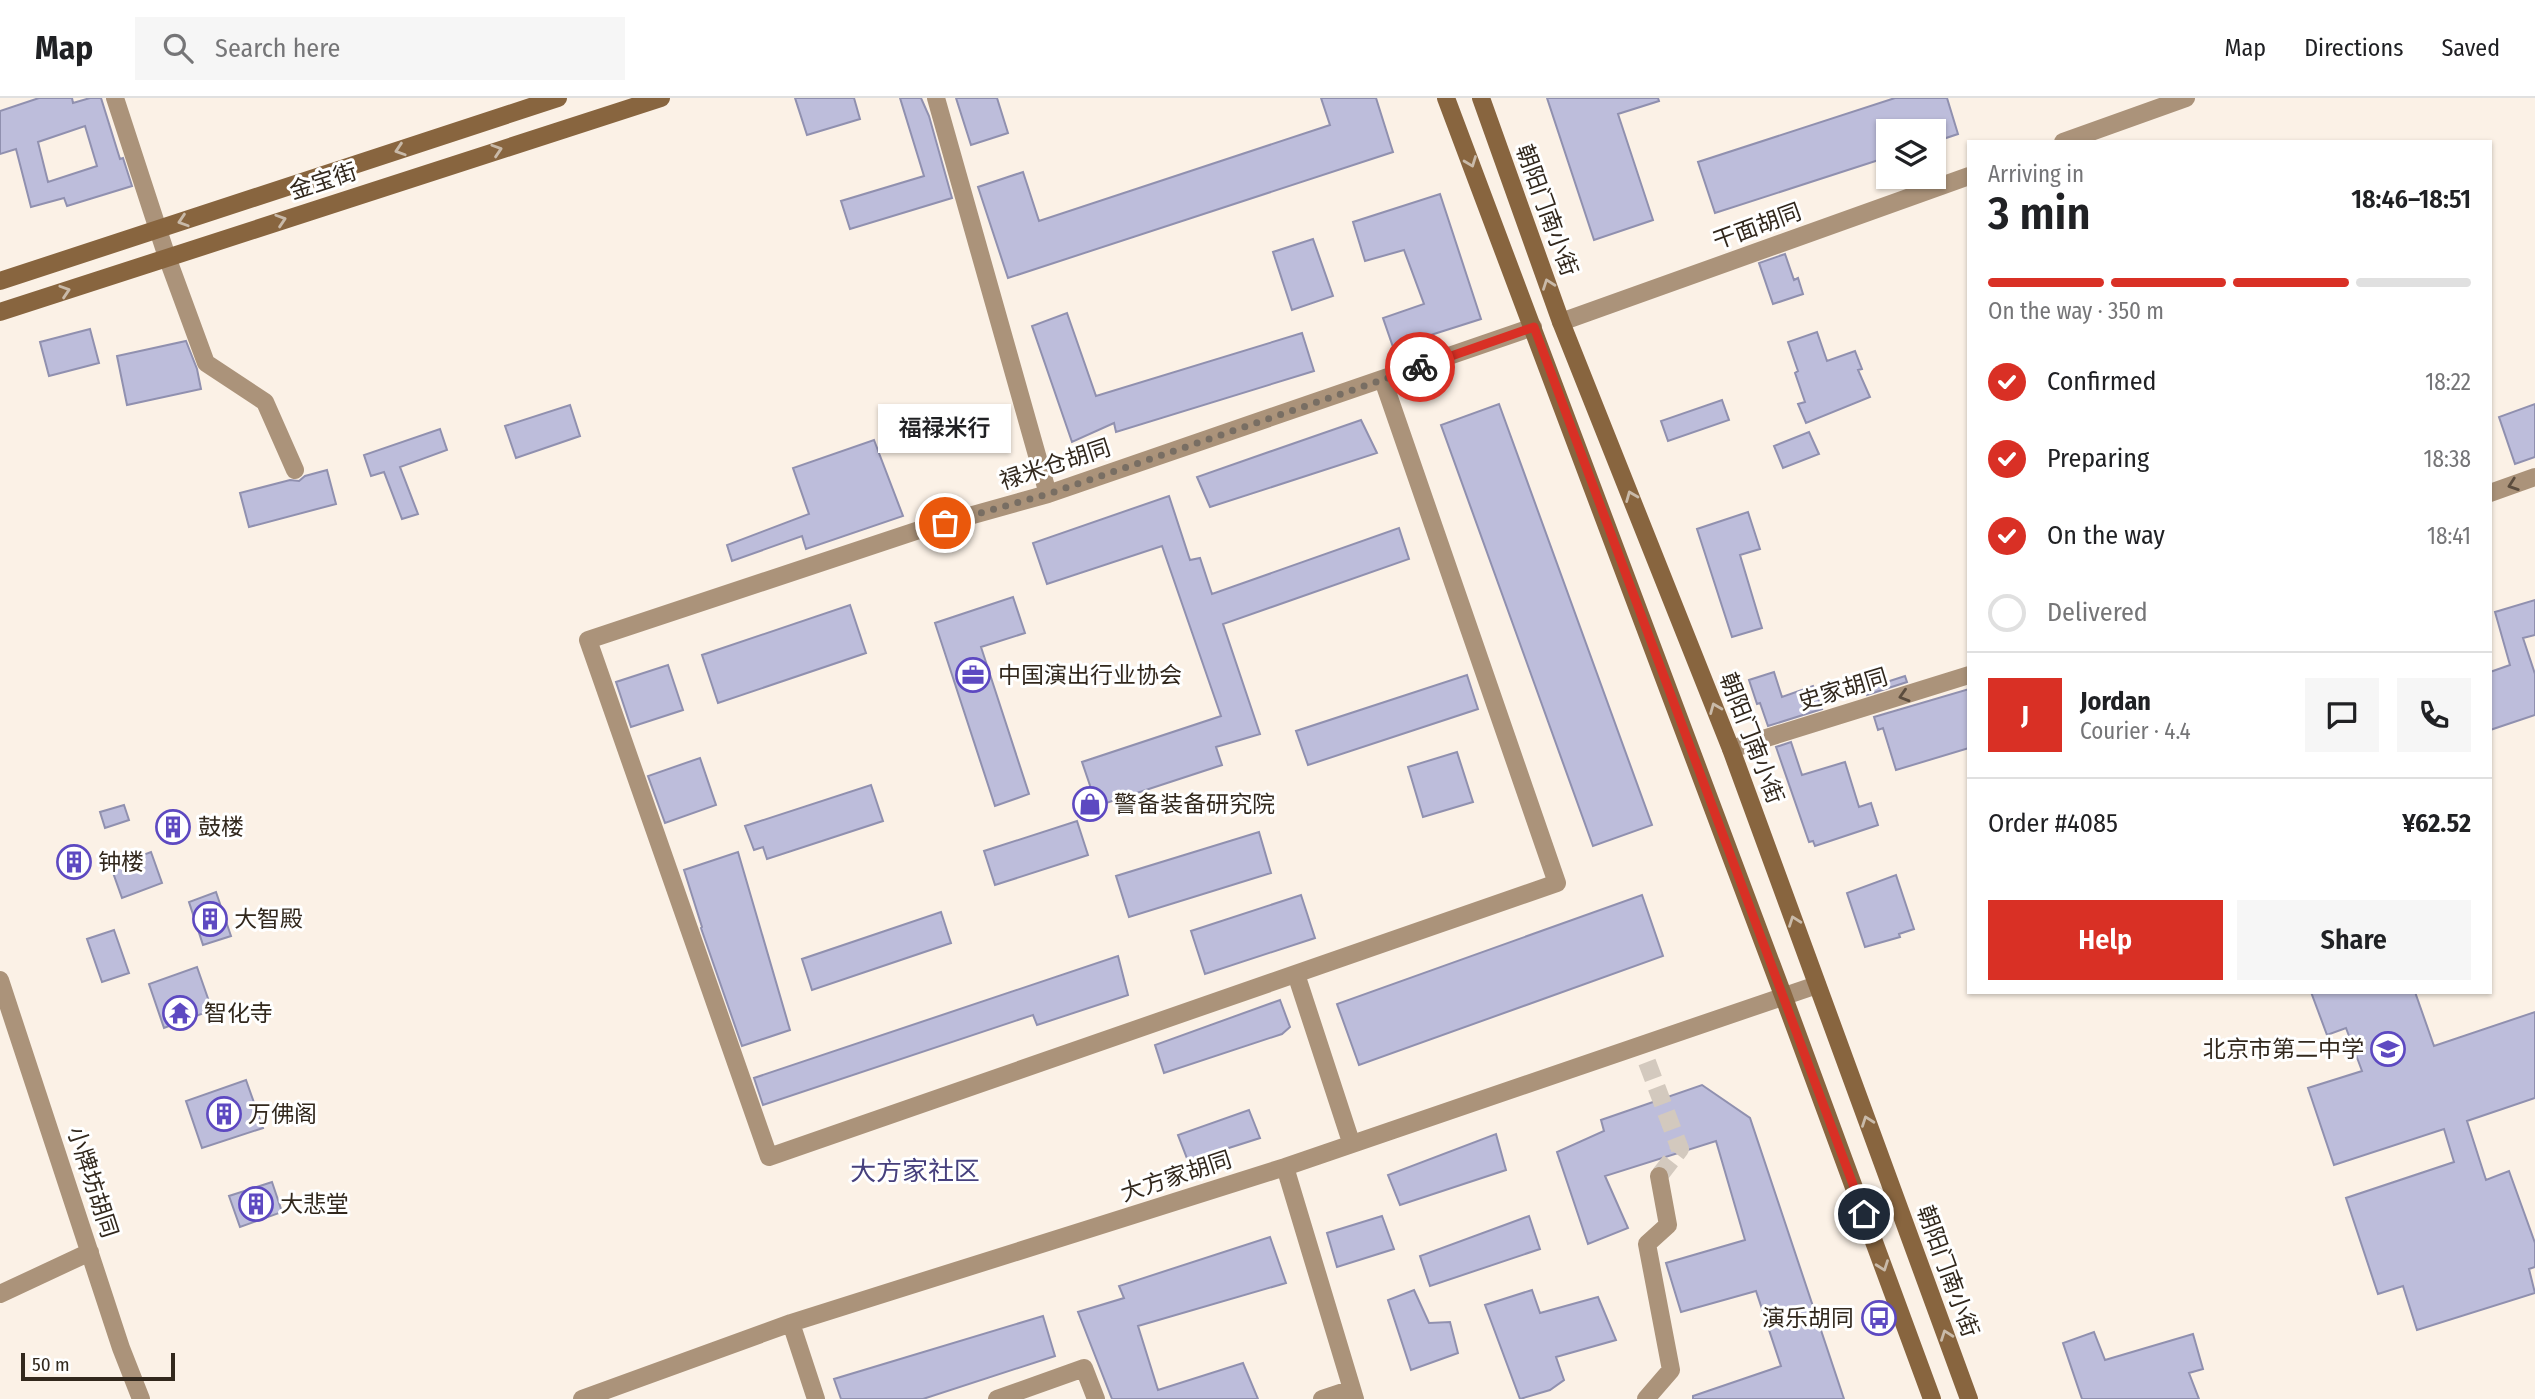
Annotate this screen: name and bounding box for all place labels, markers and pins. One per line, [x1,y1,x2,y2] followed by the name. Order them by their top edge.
[878,404,1012,453] callout: 福禄米行
[915,493,975,553] pin
[954,656,992,694] office icon: 中国演出行业协会
[998,661,1182,689] place label: 中国演出行业协会
[1071,785,1109,823] shop icon: 警备装备研究院
[1114,790,1275,818] place label: 警备装备研究院
[154,808,192,846] building icon: 鼓楼
[198,813,244,841] place label: 鼓楼
[55,843,93,881] building icon: 钟楼
[98,848,144,876] place label: 钟楼
[191,900,229,938] building icon: 大智殿
[234,905,303,933] place label: 大智殿
[161,994,199,1032] temple icon: 智化寺
[204,999,273,1027] place label: 智化寺
[2369,1030,2407,1068] school or university icon: 北京市第二中学
[2203,1035,2364,1063] place label: 北京市第二中学
[205,1095,243,1133] building icon: 万佛阁
[248,1100,317,1128] place label: 万佛阁
[1834,1184,1894,1244] pin
[237,1185,275,1223] building icon: 大悲堂
[280,1190,349,1218] place label: 大悲堂
[1860,1299,1898,1337] bus stop icon: 演乐胡同
[1762,1304,1854,1332] place label: 演乐胡同

